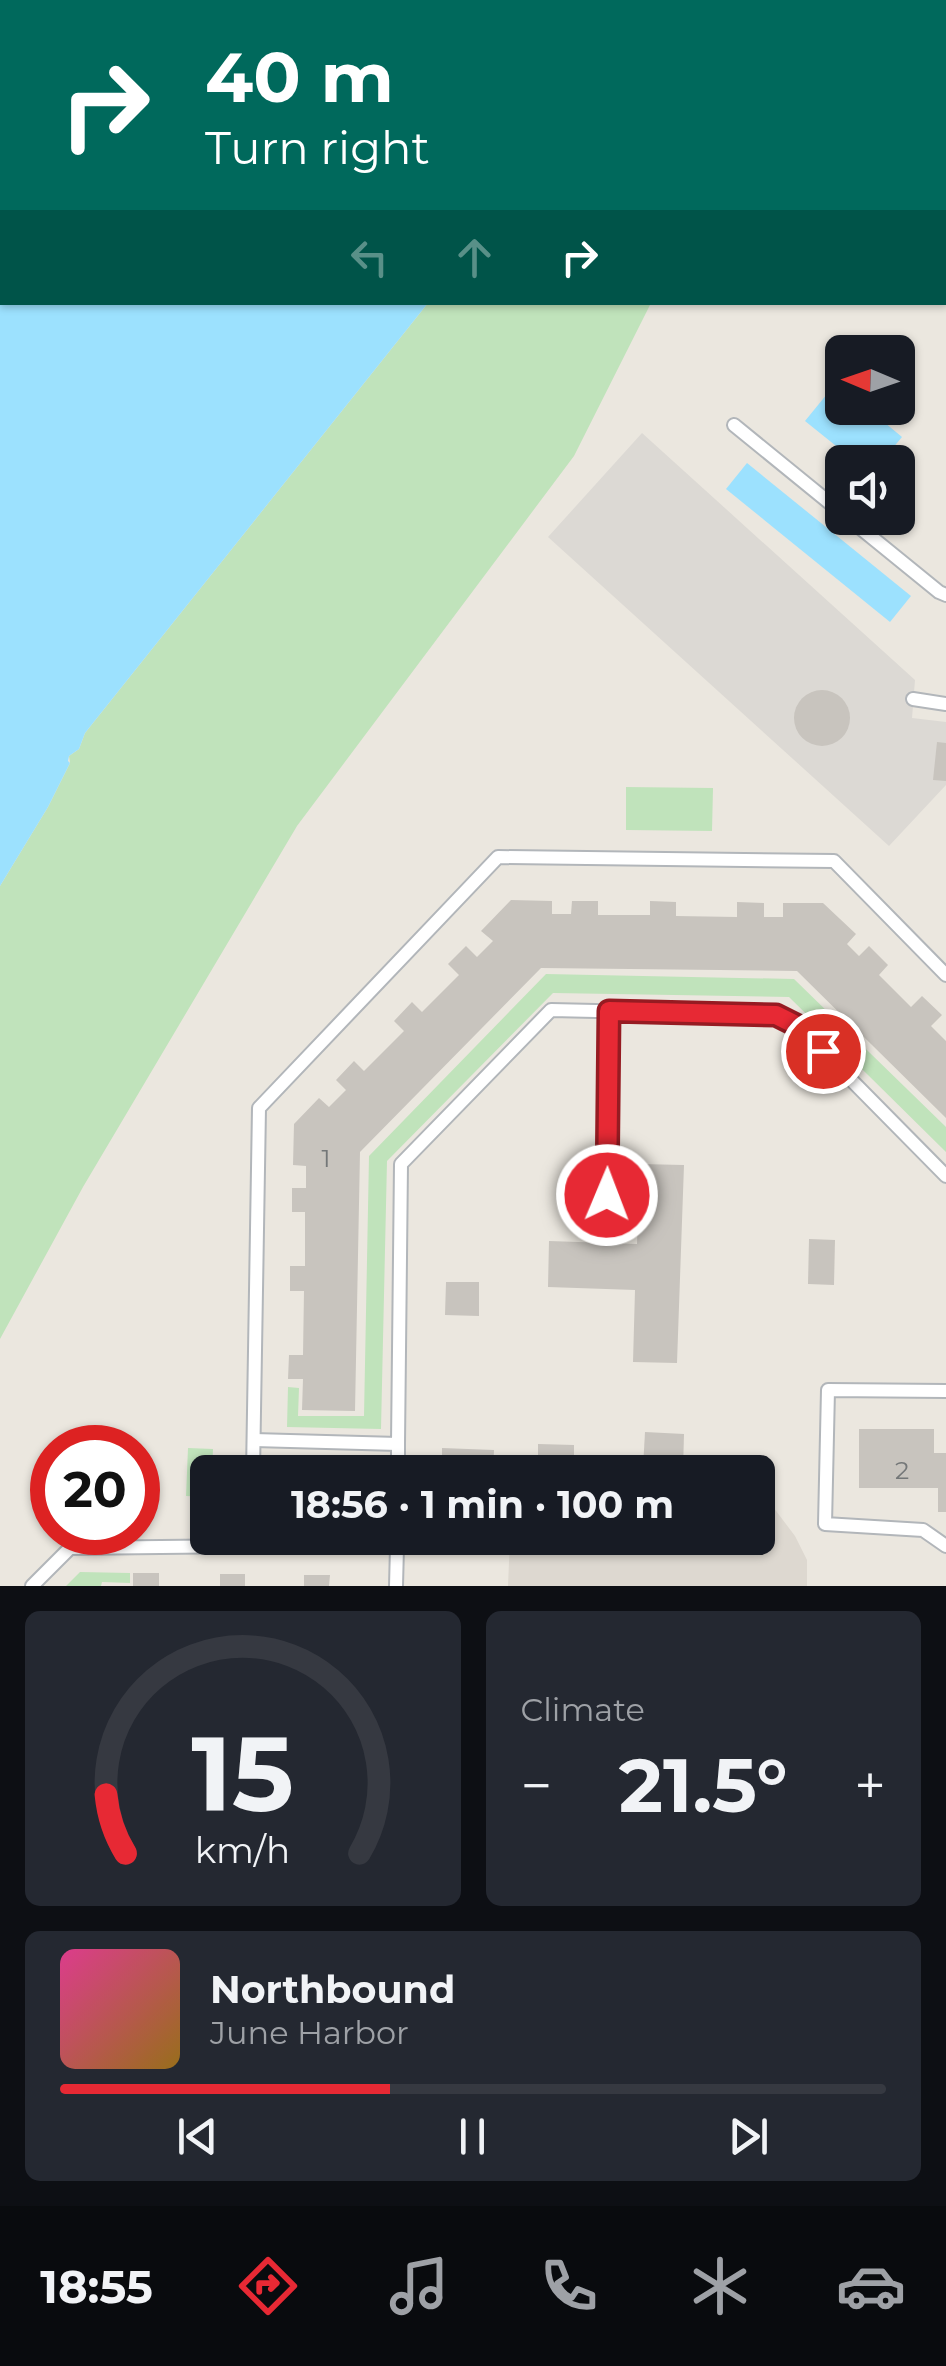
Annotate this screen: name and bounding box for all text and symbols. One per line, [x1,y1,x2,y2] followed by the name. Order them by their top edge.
[205,34,394,120] text: 40 m
[40,40,170,170] icon: right
[205,120,430,175] text: Turn right
[342,230,397,285] icon: left
[447,230,502,285] icon: ahead
[552,230,607,285] icon: right
[825,335,915,425] north arrow
[825,335,915,535] map controls
[825,445,915,535] button: sound
[781,1009,866,1094] pin
[796,1024,851,1079] icon: arrive
[321,1143,331,1173] house number: 1
[555,1143,659,1247] position arrow
[30,1425,160,1555] speed limit sign: 20
[895,1455,909,1485] house number: 2
[291,1481,674,1528] text: 18:56 · 1 min · 100 m
[521,1690,645,1729] text: Climate
[191,1710,294,1837] text: 15
[619,1739,788,1831] text: 21.5°
[521,1752,552,1819] text: −
[854,1752,886,1819] text: +
[195,1828,290,1872] text: km/h
[210,1966,455,2013] text: Northbound
[210,2013,409,2052] text: June Harbor
[170,2109,225,2164] icon: previous
[445,2109,500,2164] icon: pause
[721,2109,776,2164] icon: next
[233,2251,303,2321] icon: directions
[384,2251,454,2321] icon: music
[534,2251,604,2321] icon: phone
[685,2251,755,2321] icon: climate
[836,2251,906,2321] icon: car
[40,2259,153,2314] text: 18:55

